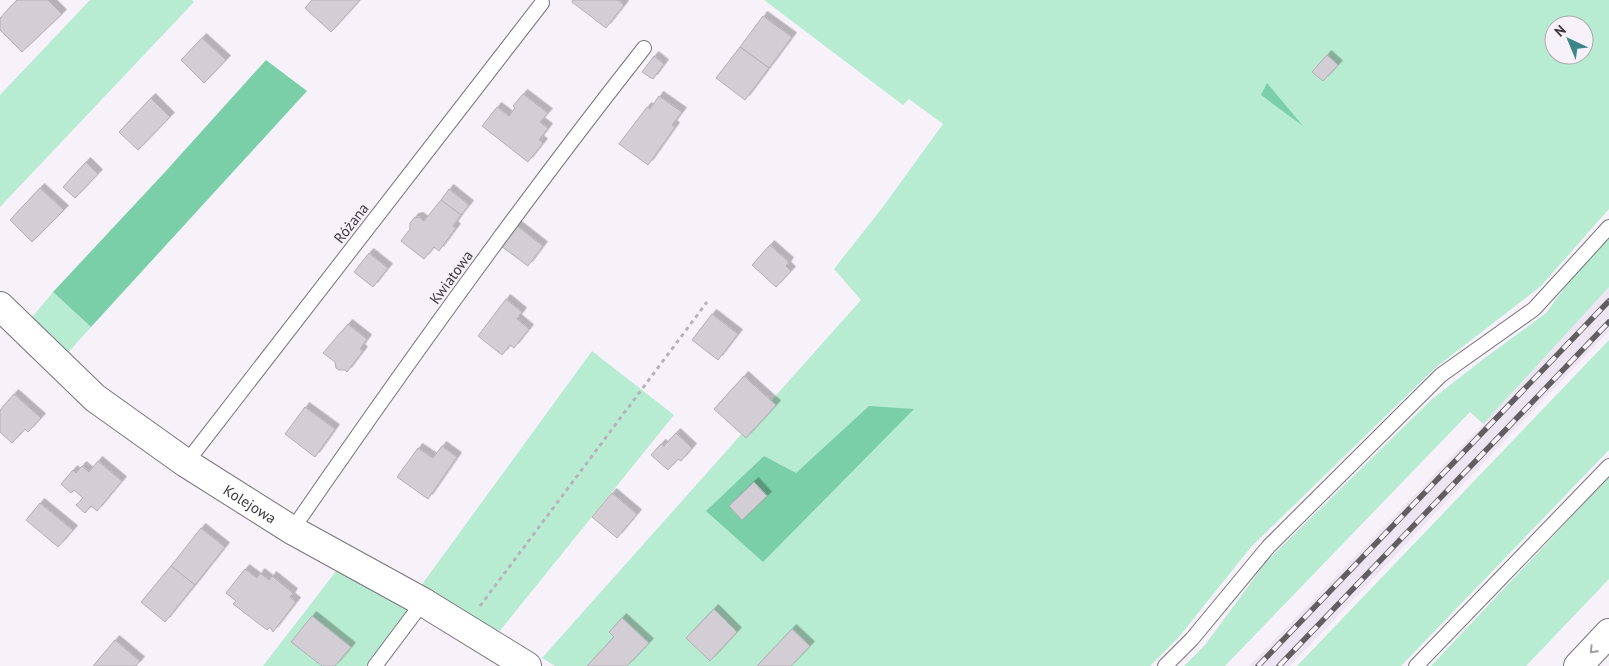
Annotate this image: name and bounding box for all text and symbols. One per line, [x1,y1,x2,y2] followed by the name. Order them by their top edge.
[1544,15,1594,65] north arrow
[1550,21,1570,40] text: N
[329,199,373,247] street label: Różana
[425,246,477,308] street label: Kwiatowa
[220,480,280,527] street label: Kolejowa
[1590,644,1599,653] one-way arrow

